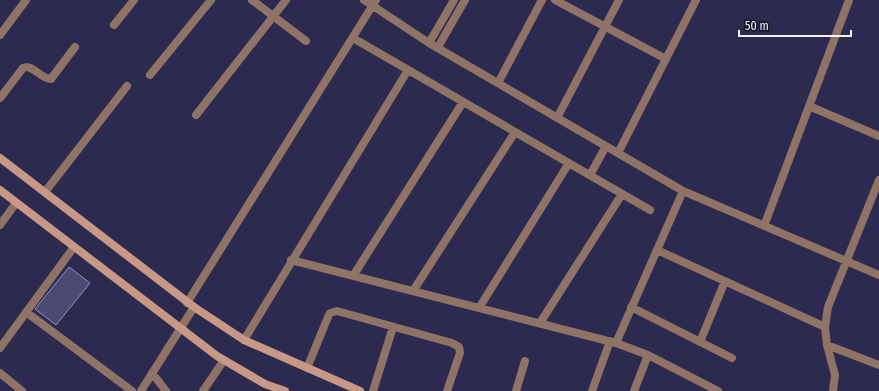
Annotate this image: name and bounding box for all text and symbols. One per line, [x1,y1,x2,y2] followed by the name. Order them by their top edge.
[739,12,851,38] scale bar
[745,19,769,33] text: 50 m

